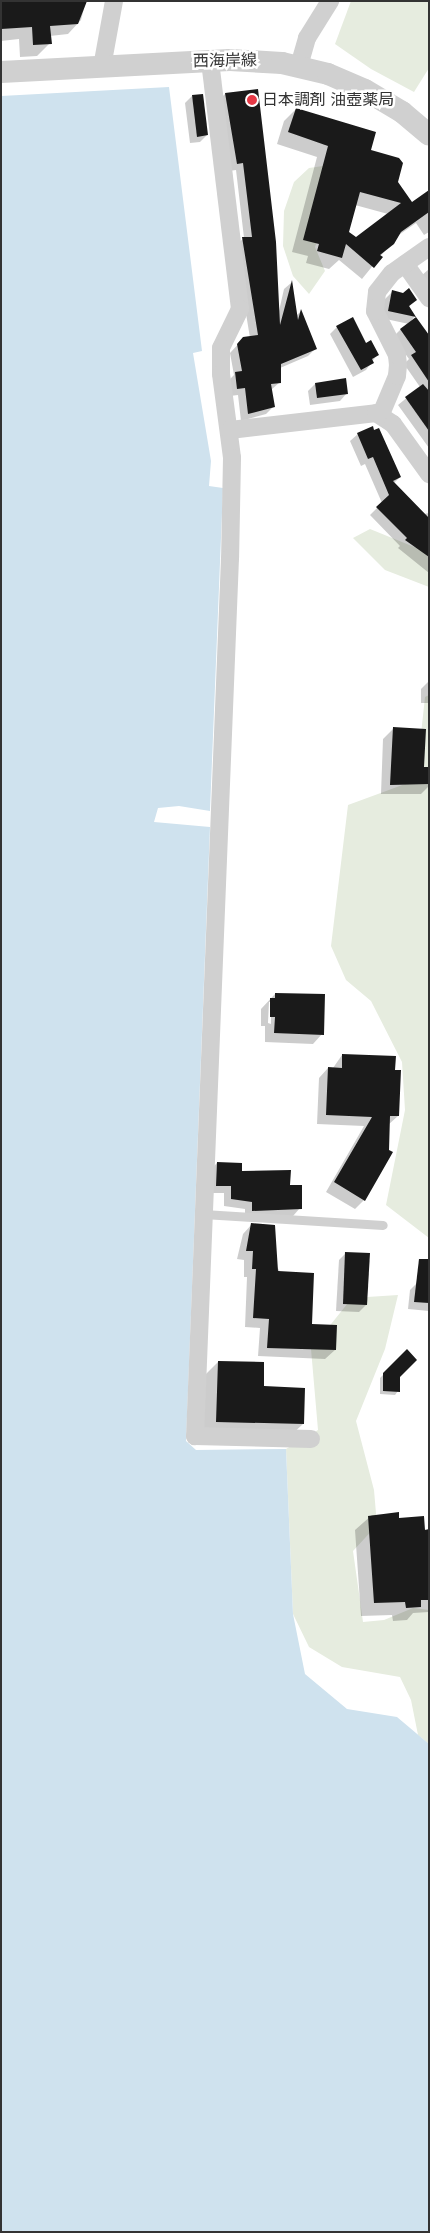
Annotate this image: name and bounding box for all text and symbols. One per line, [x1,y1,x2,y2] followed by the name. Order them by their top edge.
[193,51,257,71] street label: 西海岸線
[262,90,394,110] place label: 日本調剤 油壺薬局
[246,94,258,106] marker: 日本調剤 油壺薬局

